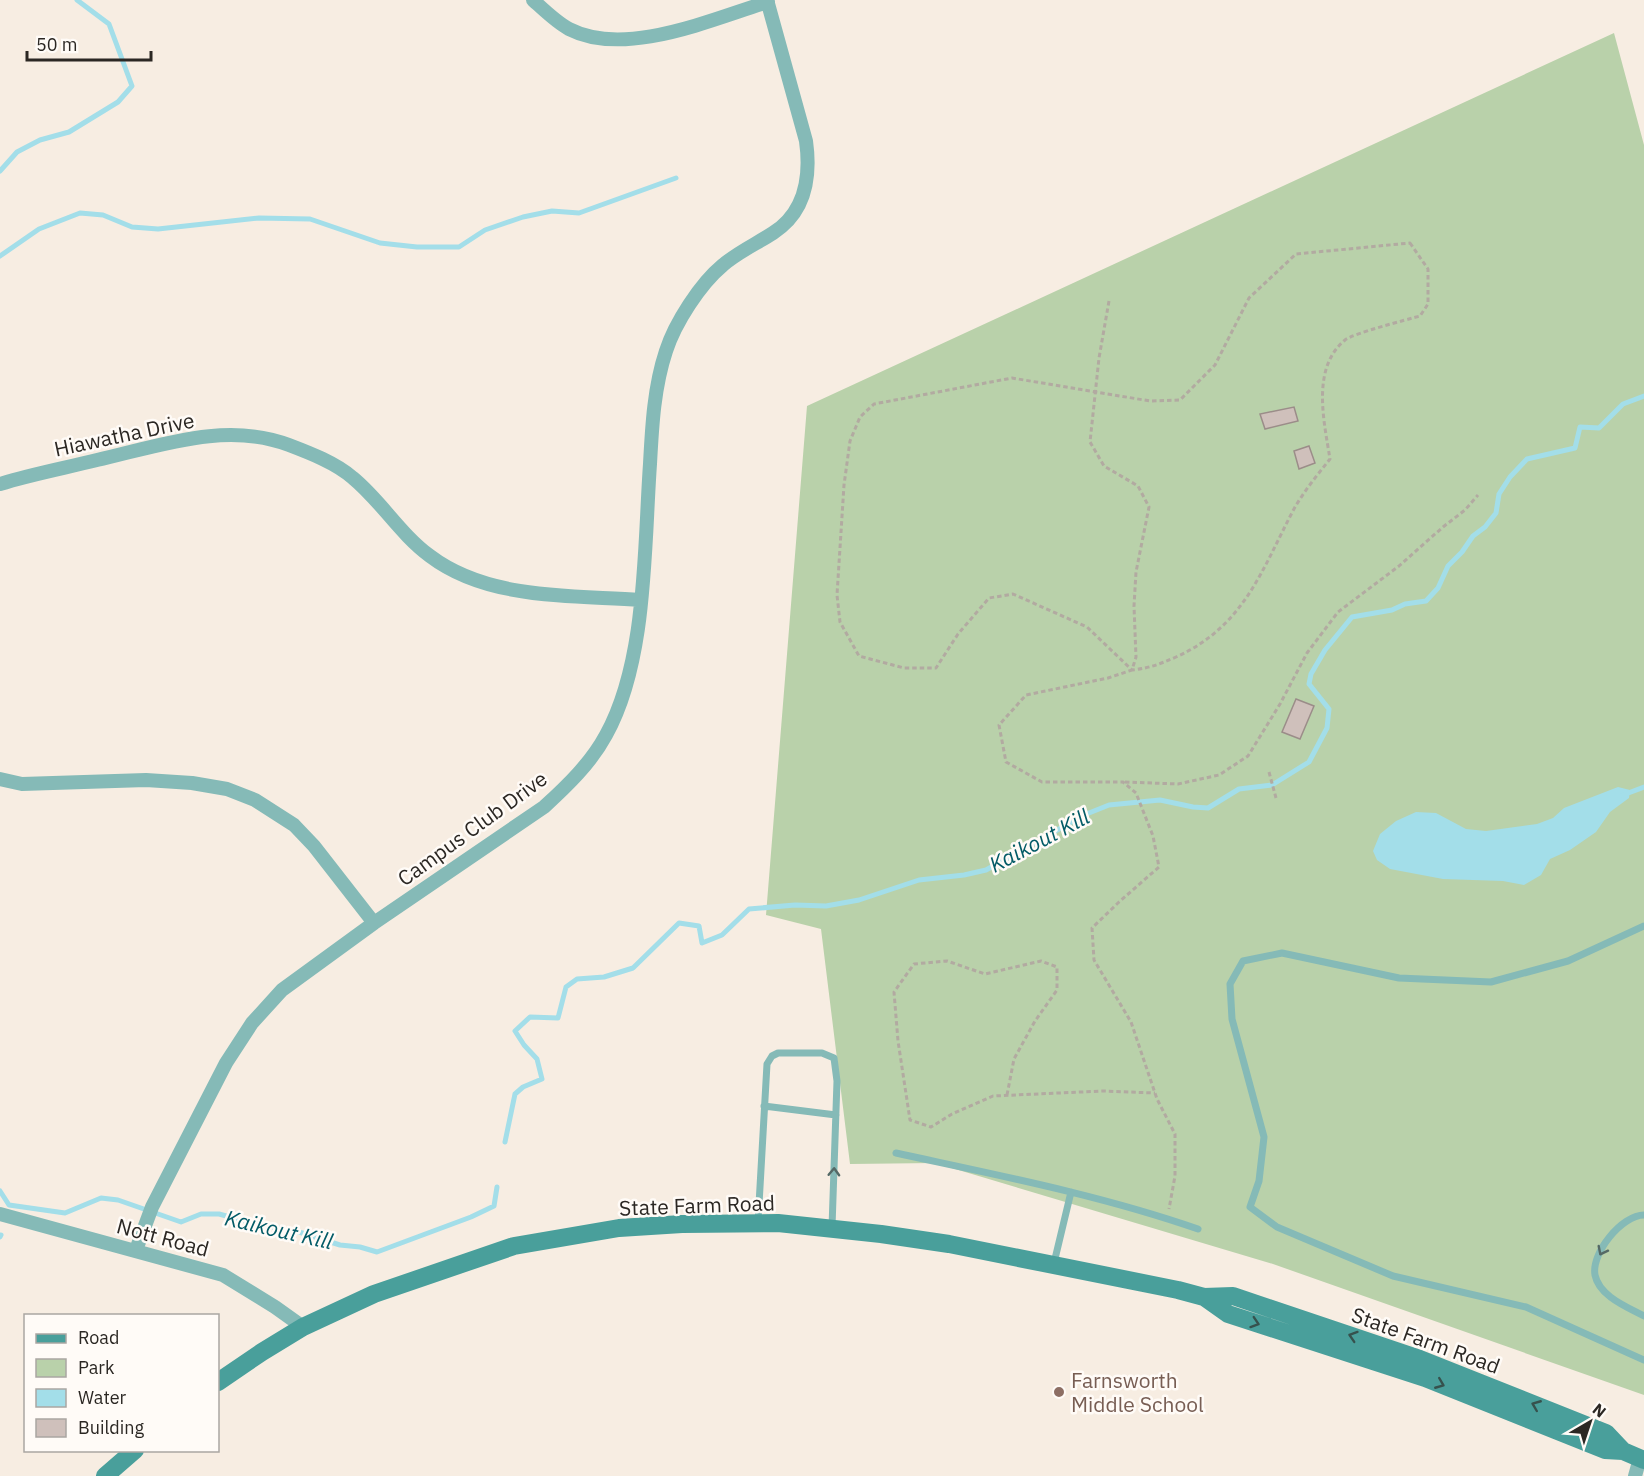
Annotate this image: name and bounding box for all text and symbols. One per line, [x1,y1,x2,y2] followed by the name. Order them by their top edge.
[27,24,152,62] scale bar
[36,33,78,56] text: 50 m
[51,405,197,463] street label: Hiawatha Drive
[392,764,552,892] street label: Campus Club Drive
[984,801,1094,879] water label: Kaikout Kill
[827,1167,840,1176] one-way arrow
[619,1188,775,1222] street label: State Farm Road
[222,1203,336,1256] water label: Kaikout Kill
[114,1211,212,1263] street label: Nott Road
[1598,1244,1609,1255] one-way arrow
[1348,1300,1504,1380] street label: State Farm Road
[24,1314,219,1452] legend
[1249,1316,1260,1328] one-way arrow
[78,1326,119,1349] text: Road
[1348,1331,1359,1344] one-way arrow
[78,1356,115,1379] text: Park
[1071,1366,1204,1418] place label: Farnsworth Middle School
[1434,1377,1445,1389] one-way arrow
[1052,1385,1066,1399] marker: Farnsworth Middle School
[78,1386,127,1409] text: Water
[1560,1392,1620,1452] north arrow
[1531,1399,1542,1412] one-way arrow
[1589,1399,1610,1422] text: N
[78,1416,145,1439] text: Building

